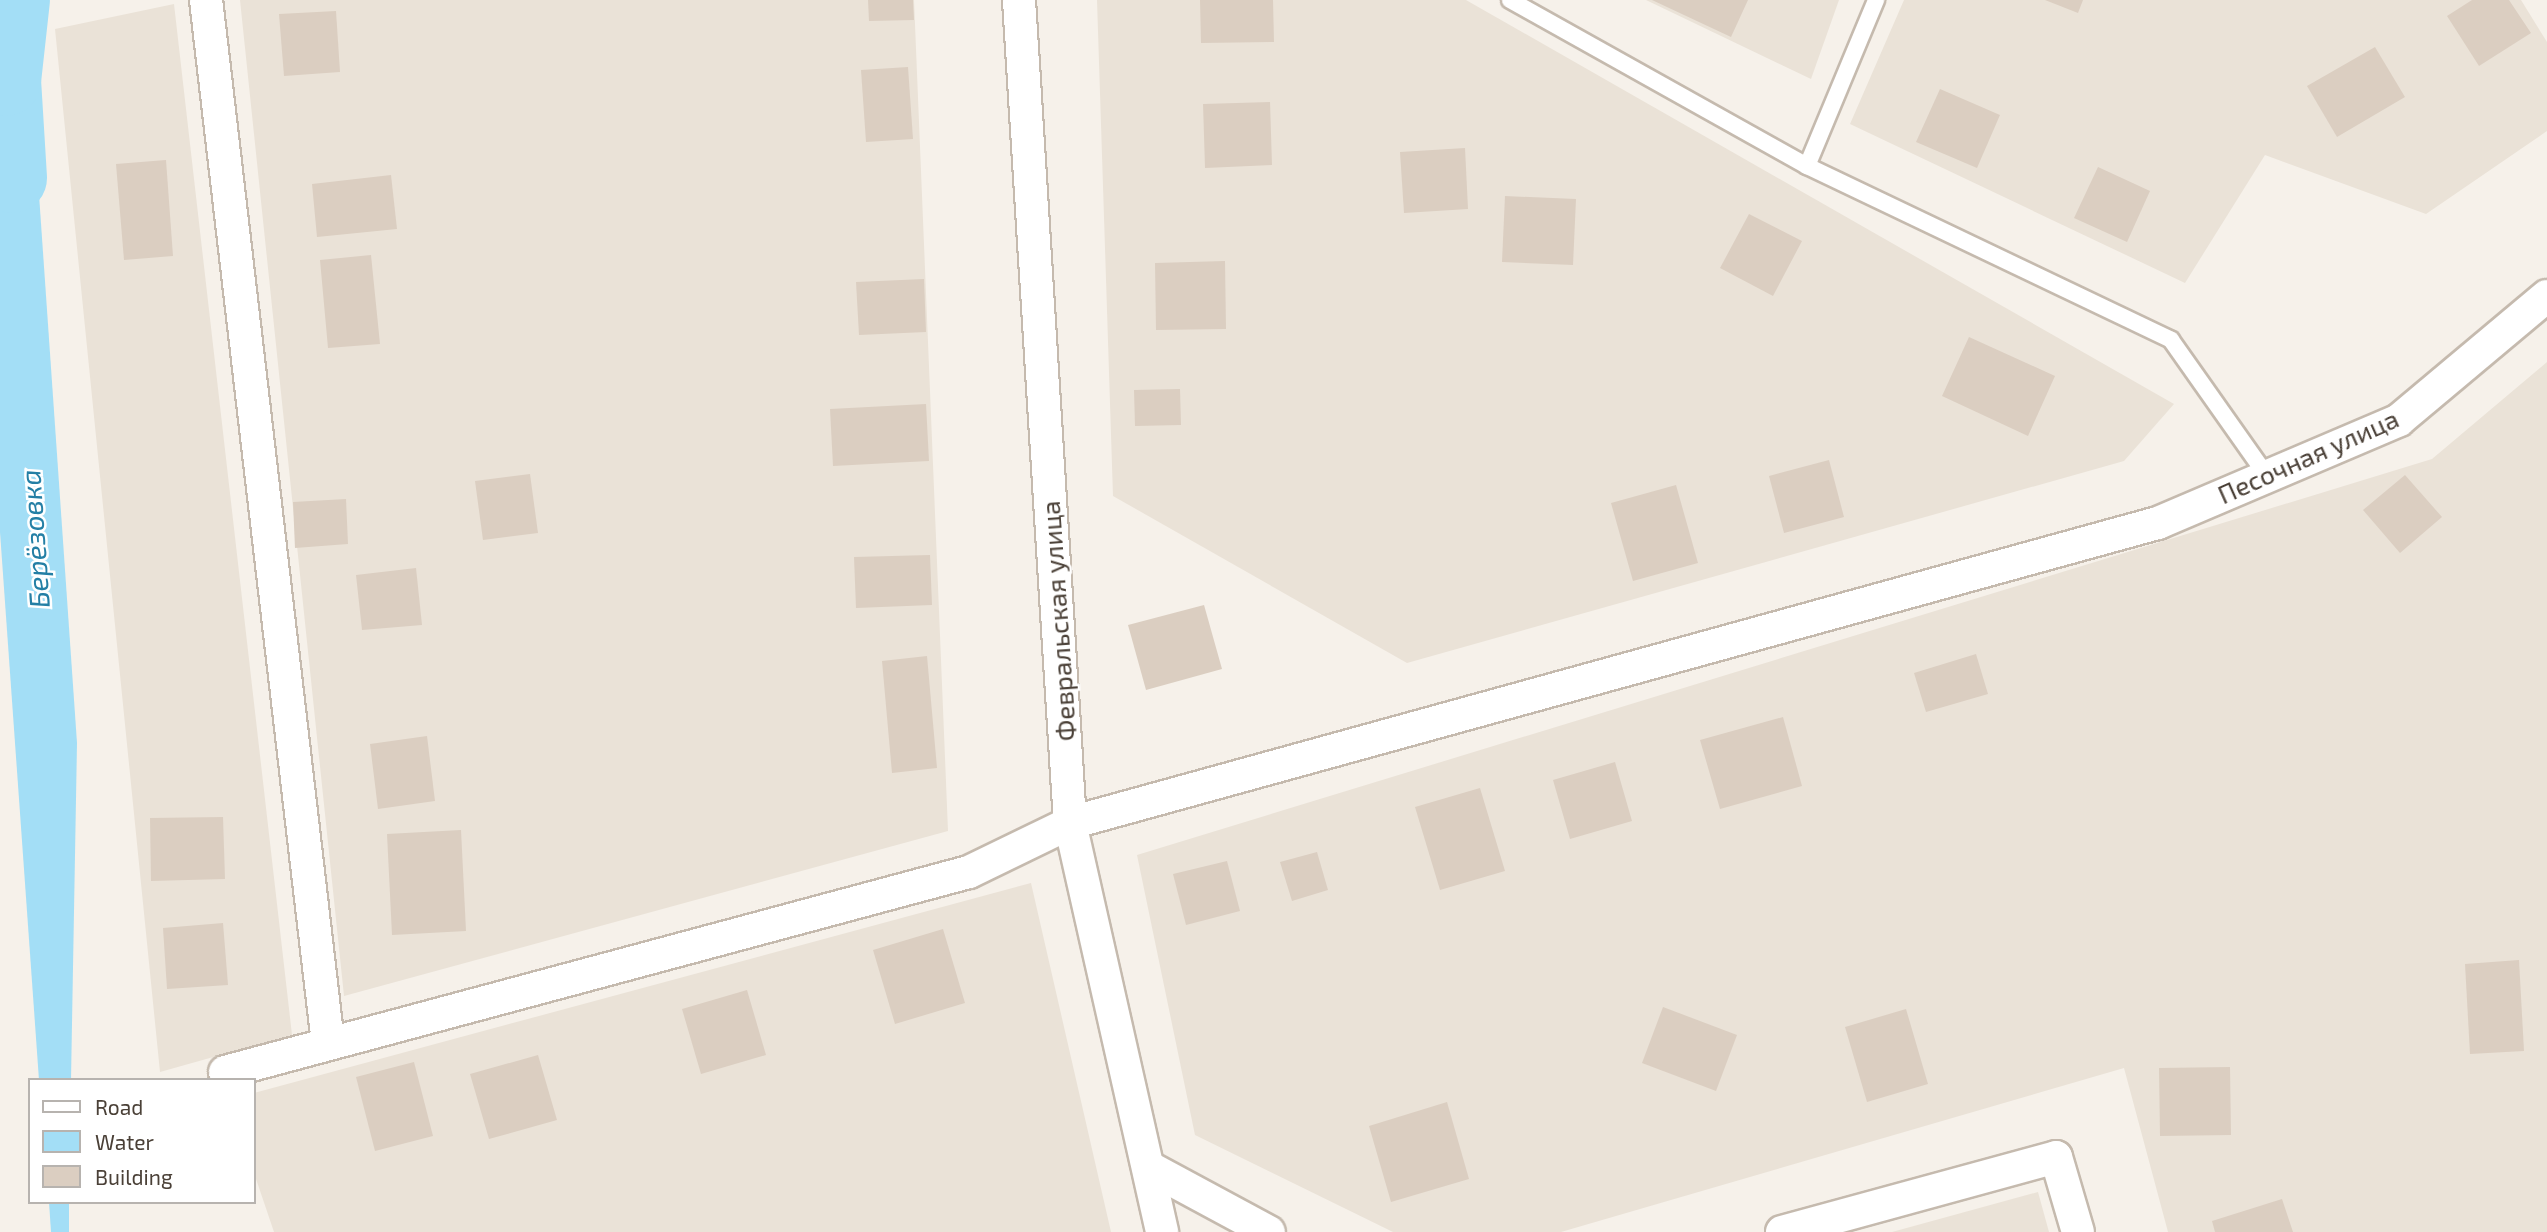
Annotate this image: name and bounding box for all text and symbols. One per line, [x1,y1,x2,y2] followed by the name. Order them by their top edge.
[2213,402,2403,510] street label: Песочная улица
[12,469,56,609] water label: Берёзовка
[1034,500,1082,742] street label: Февральская улица
[28,1078,256,1204] legend
[95,1094,143,1119] text: Road
[95,1129,154,1154] text: Water
[95,1164,173,1189] text: Building

